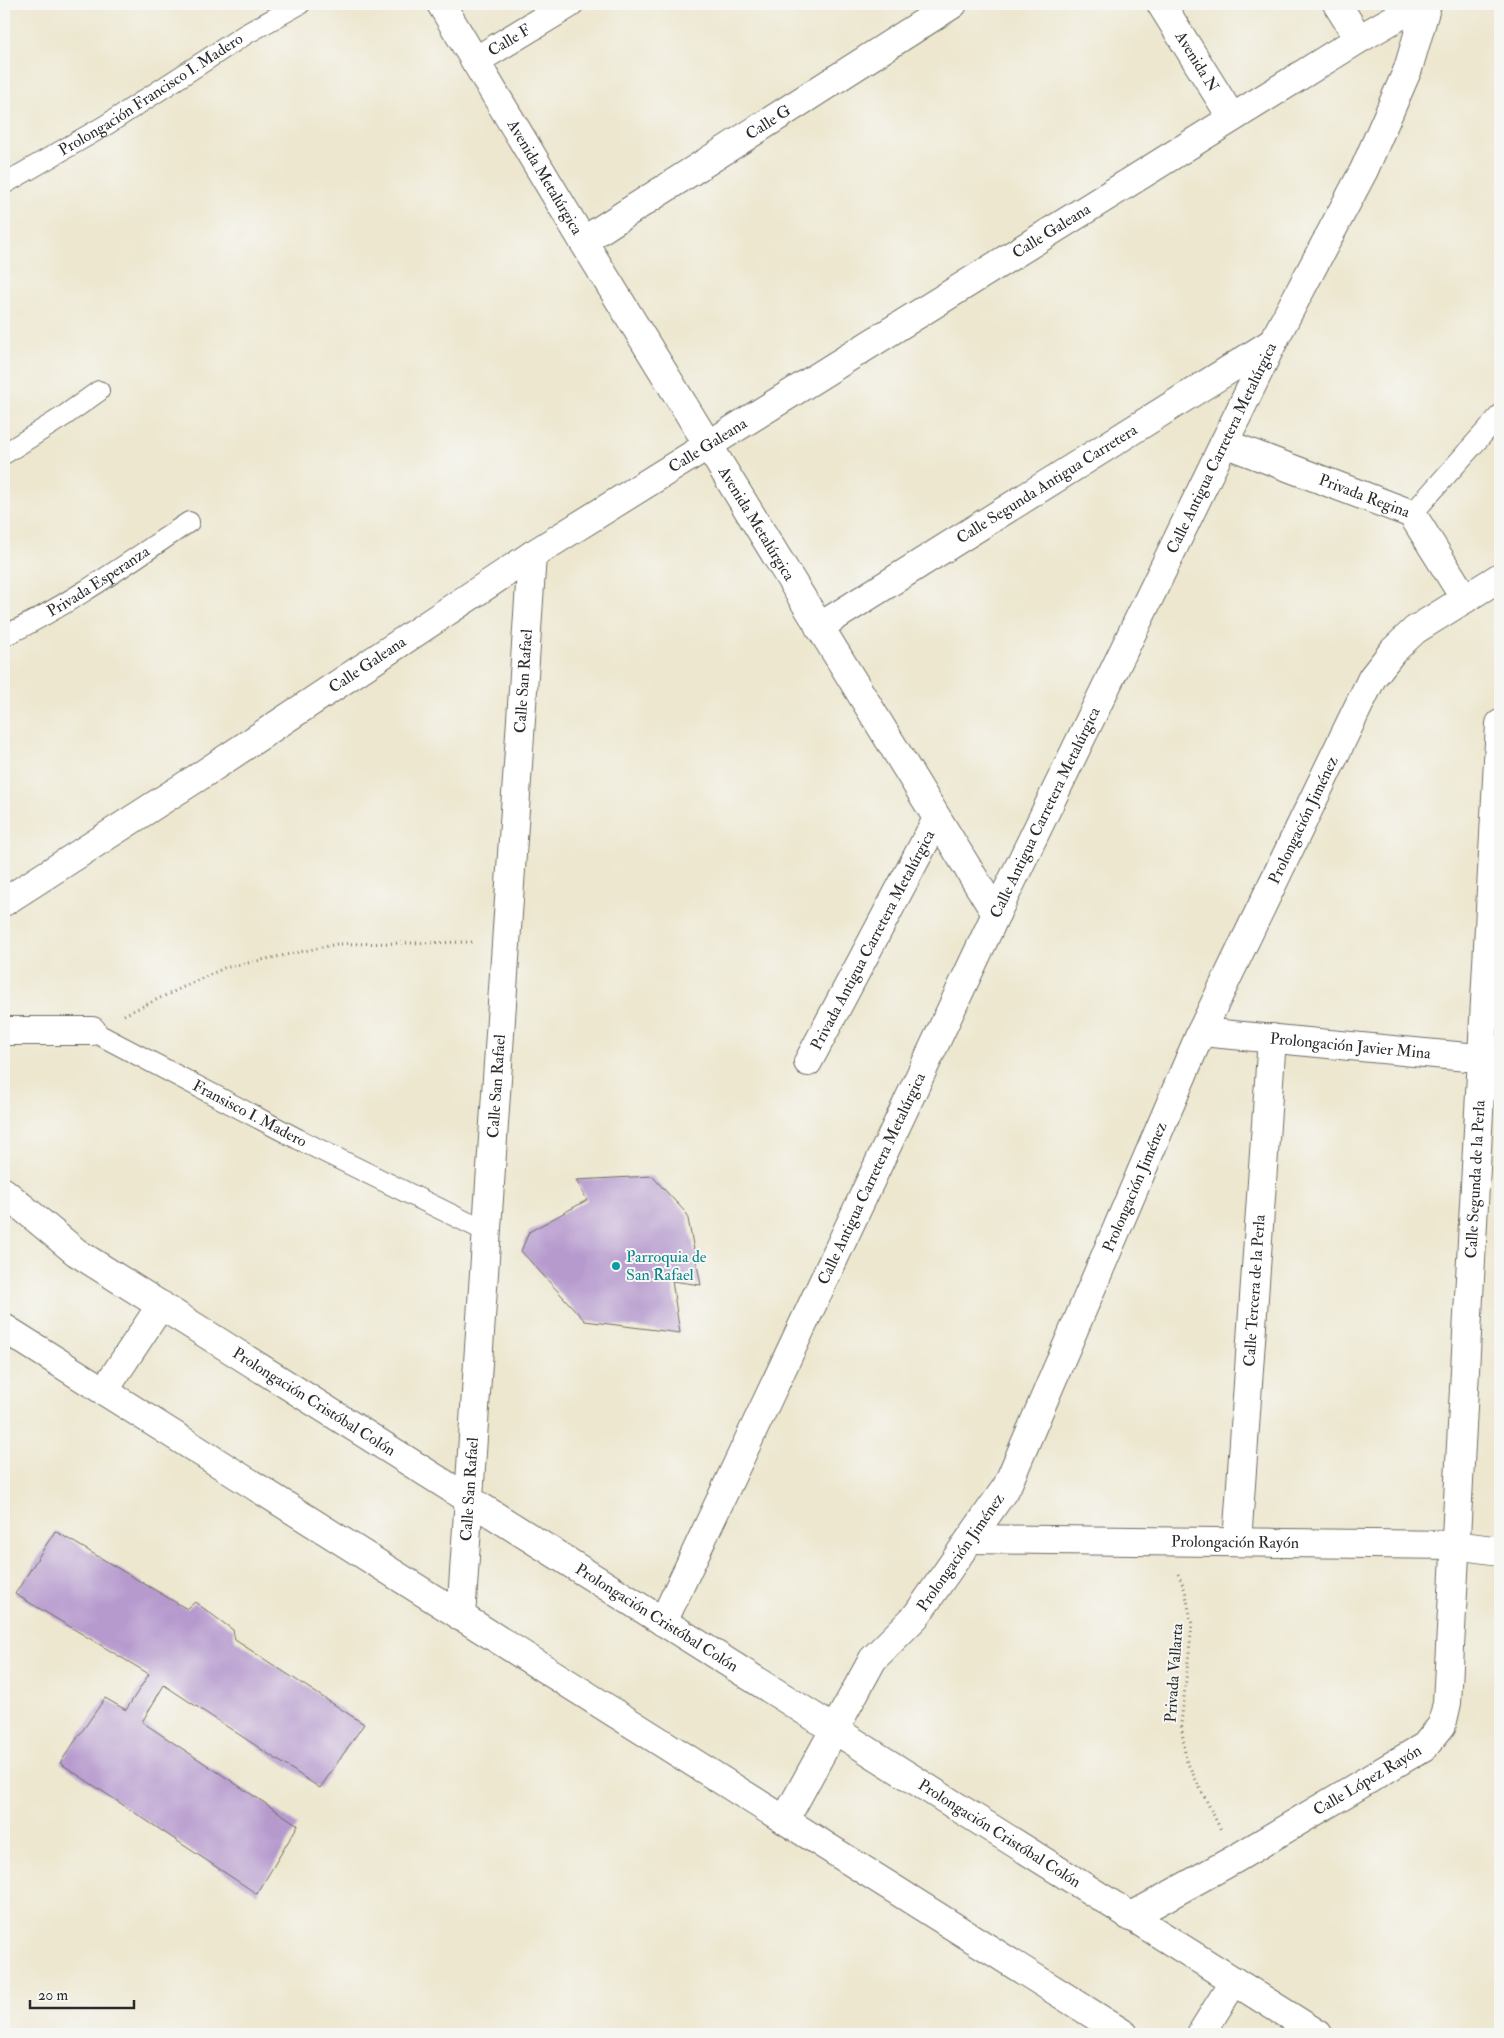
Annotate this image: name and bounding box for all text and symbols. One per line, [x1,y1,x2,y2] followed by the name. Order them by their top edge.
[484,20,534,61] street label: Calle F
[1170,27,1224,96] street label: Avenida N
[55,29,247,160] street label: Prolongación Francisco I. Madero
[742,100,795,144] street label: Calle G
[502,115,587,239] street label: Avenida Metalúrgica
[1008,199,1095,263] street label: Calle Galeana
[1162,339,1281,557] street label: Calle Antigua Carretera Metalúrgica
[665,413,751,477] street label: Calle Galeana
[953,420,1141,548] street label: Calle Segunda Antigua Carretera
[713,462,799,585] street label: Avenida Metalúrgica
[1316,470,1413,522] street label: Privada Regina
[43,541,154,621] street label: Privada Esperanza
[510,628,537,734] street label: Calle San Rafael
[325,632,410,698] street label: Calle Galeana
[985,703,1105,921] street label: Calle Antigua Carretera Metalúrgica
[1264,753,1343,887] street label: Prolongación Jiménez
[806,826,939,1054] street label: Privada Antigua Carretera Metalúrgica
[1269,1029,1432,1064] street label: Prolongación Javier Mina
[483,1034,510,1139] street label: Calle San Rafael
[813,1069,930,1288] street label: Calle Antigua Carretera Metalúrgica
[189,1075,310,1152] street label: Fransisco I. Madero
[1461,1099,1490,1259] street label: Calle Segunda de la Perla
[1098,1119,1171,1255] street label: Prolongación Jiménez
[1239,1214,1270,1367] street label: Calle Tercera de la Perla
[626,1247,707,1285] place label: Parroquia de San Rafael
[610,1260,622,1272] marker: Parroquia de San Rafael
[229,1343,399,1461] street label: Prolongación Cristóbal Colón
[456,1437,483,1542] street label: Calle San Rafael
[912,1489,1009,1615] street label: Prolongación Jiménez
[1171,1531,1299,1553] street label: Prolongación Rayón
[572,1559,742,1676] street label: Prolongación Cristóbal Colón
[1161,1622,1187,1723] street label: Privada Vallarta
[1310,1740,1425,1820] street label: Calle López Rayón
[914,1775,1085,1892] street label: Prolongación Cristóbal Colón
[30,1978,134,2010] scale bar
[38,1986,68,2005] text: 20 m

